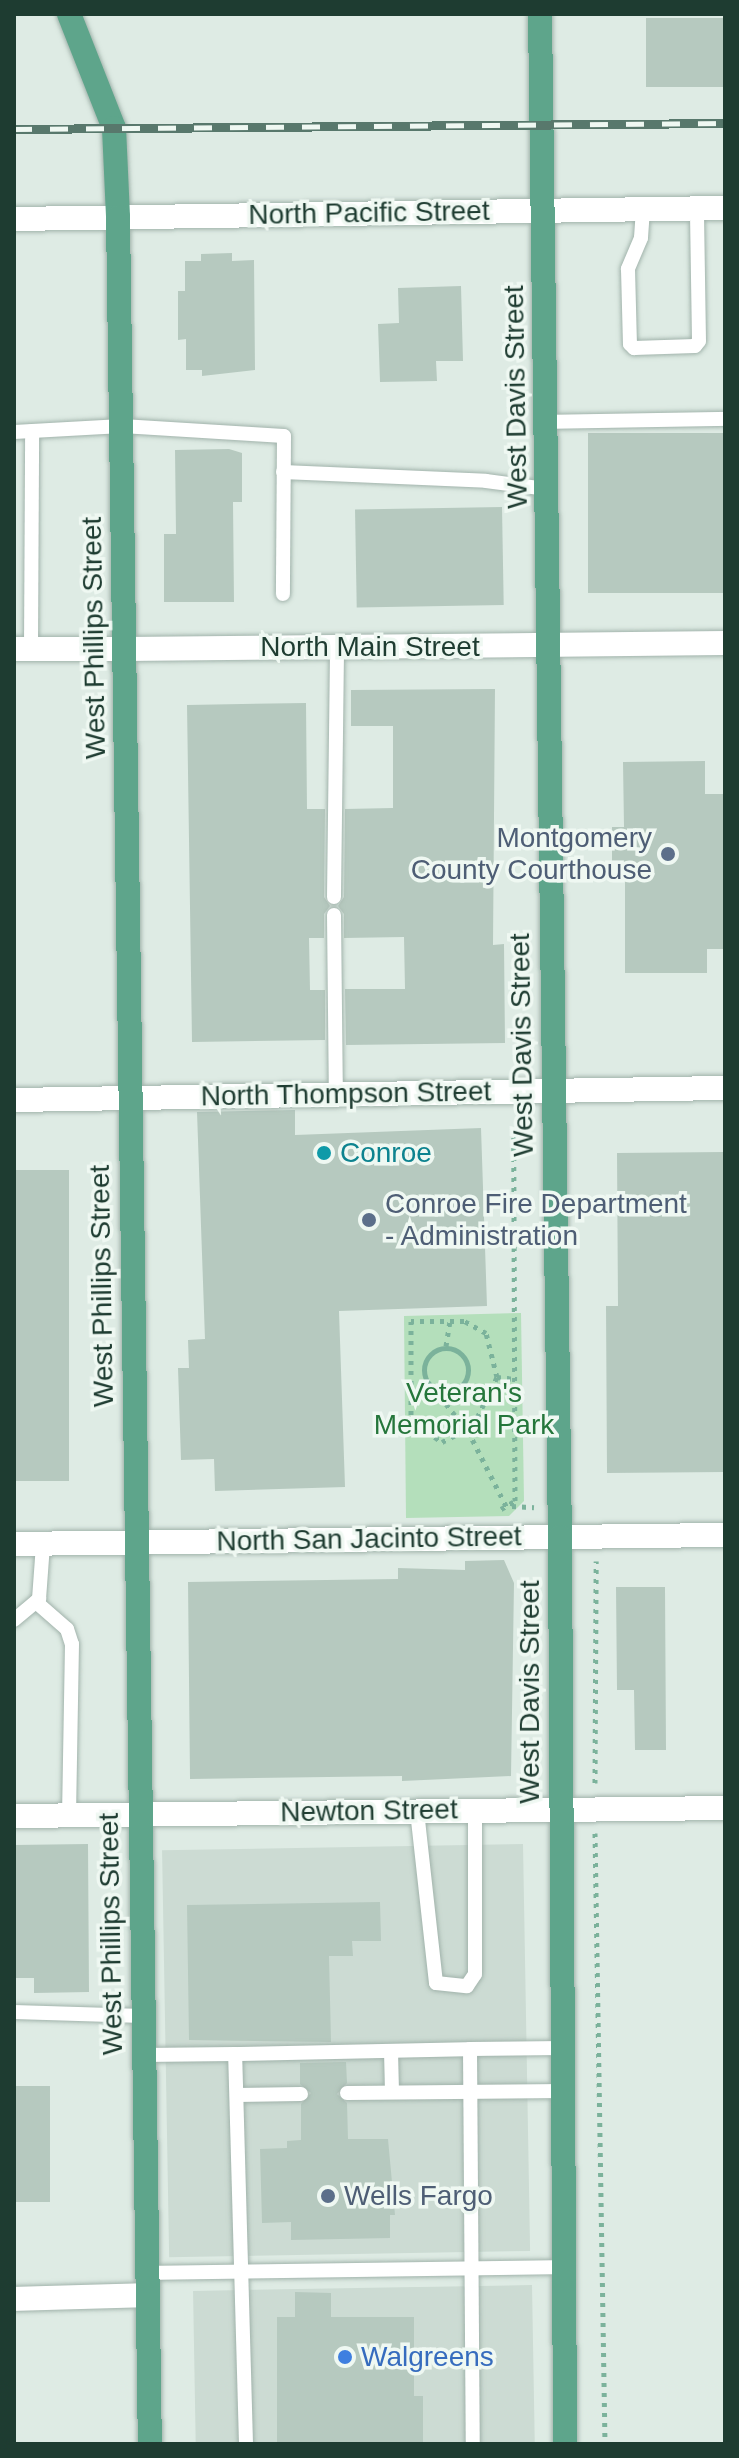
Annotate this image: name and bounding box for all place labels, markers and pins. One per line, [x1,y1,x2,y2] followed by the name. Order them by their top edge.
[411,821,652,887] place label: Montgomery County Courthouse
[659,845,677,863] marker: Montgomery County Courthouse
[340,1136,432,1170] place label: Conroe
[315,1144,333,1162] marker: Conroe
[385,1187,687,1253] place label: Conroe Fire Department - Administration
[360,1211,378,1229] marker: Conroe Fire Department - Administration
[344,2179,493,2213] place label: Wells Fargo
[319,2187,337,2205] marker: Wells Fargo
[361,2340,494,2374] place label: Walgreens
[336,2348,354,2366] marker: Walgreens

